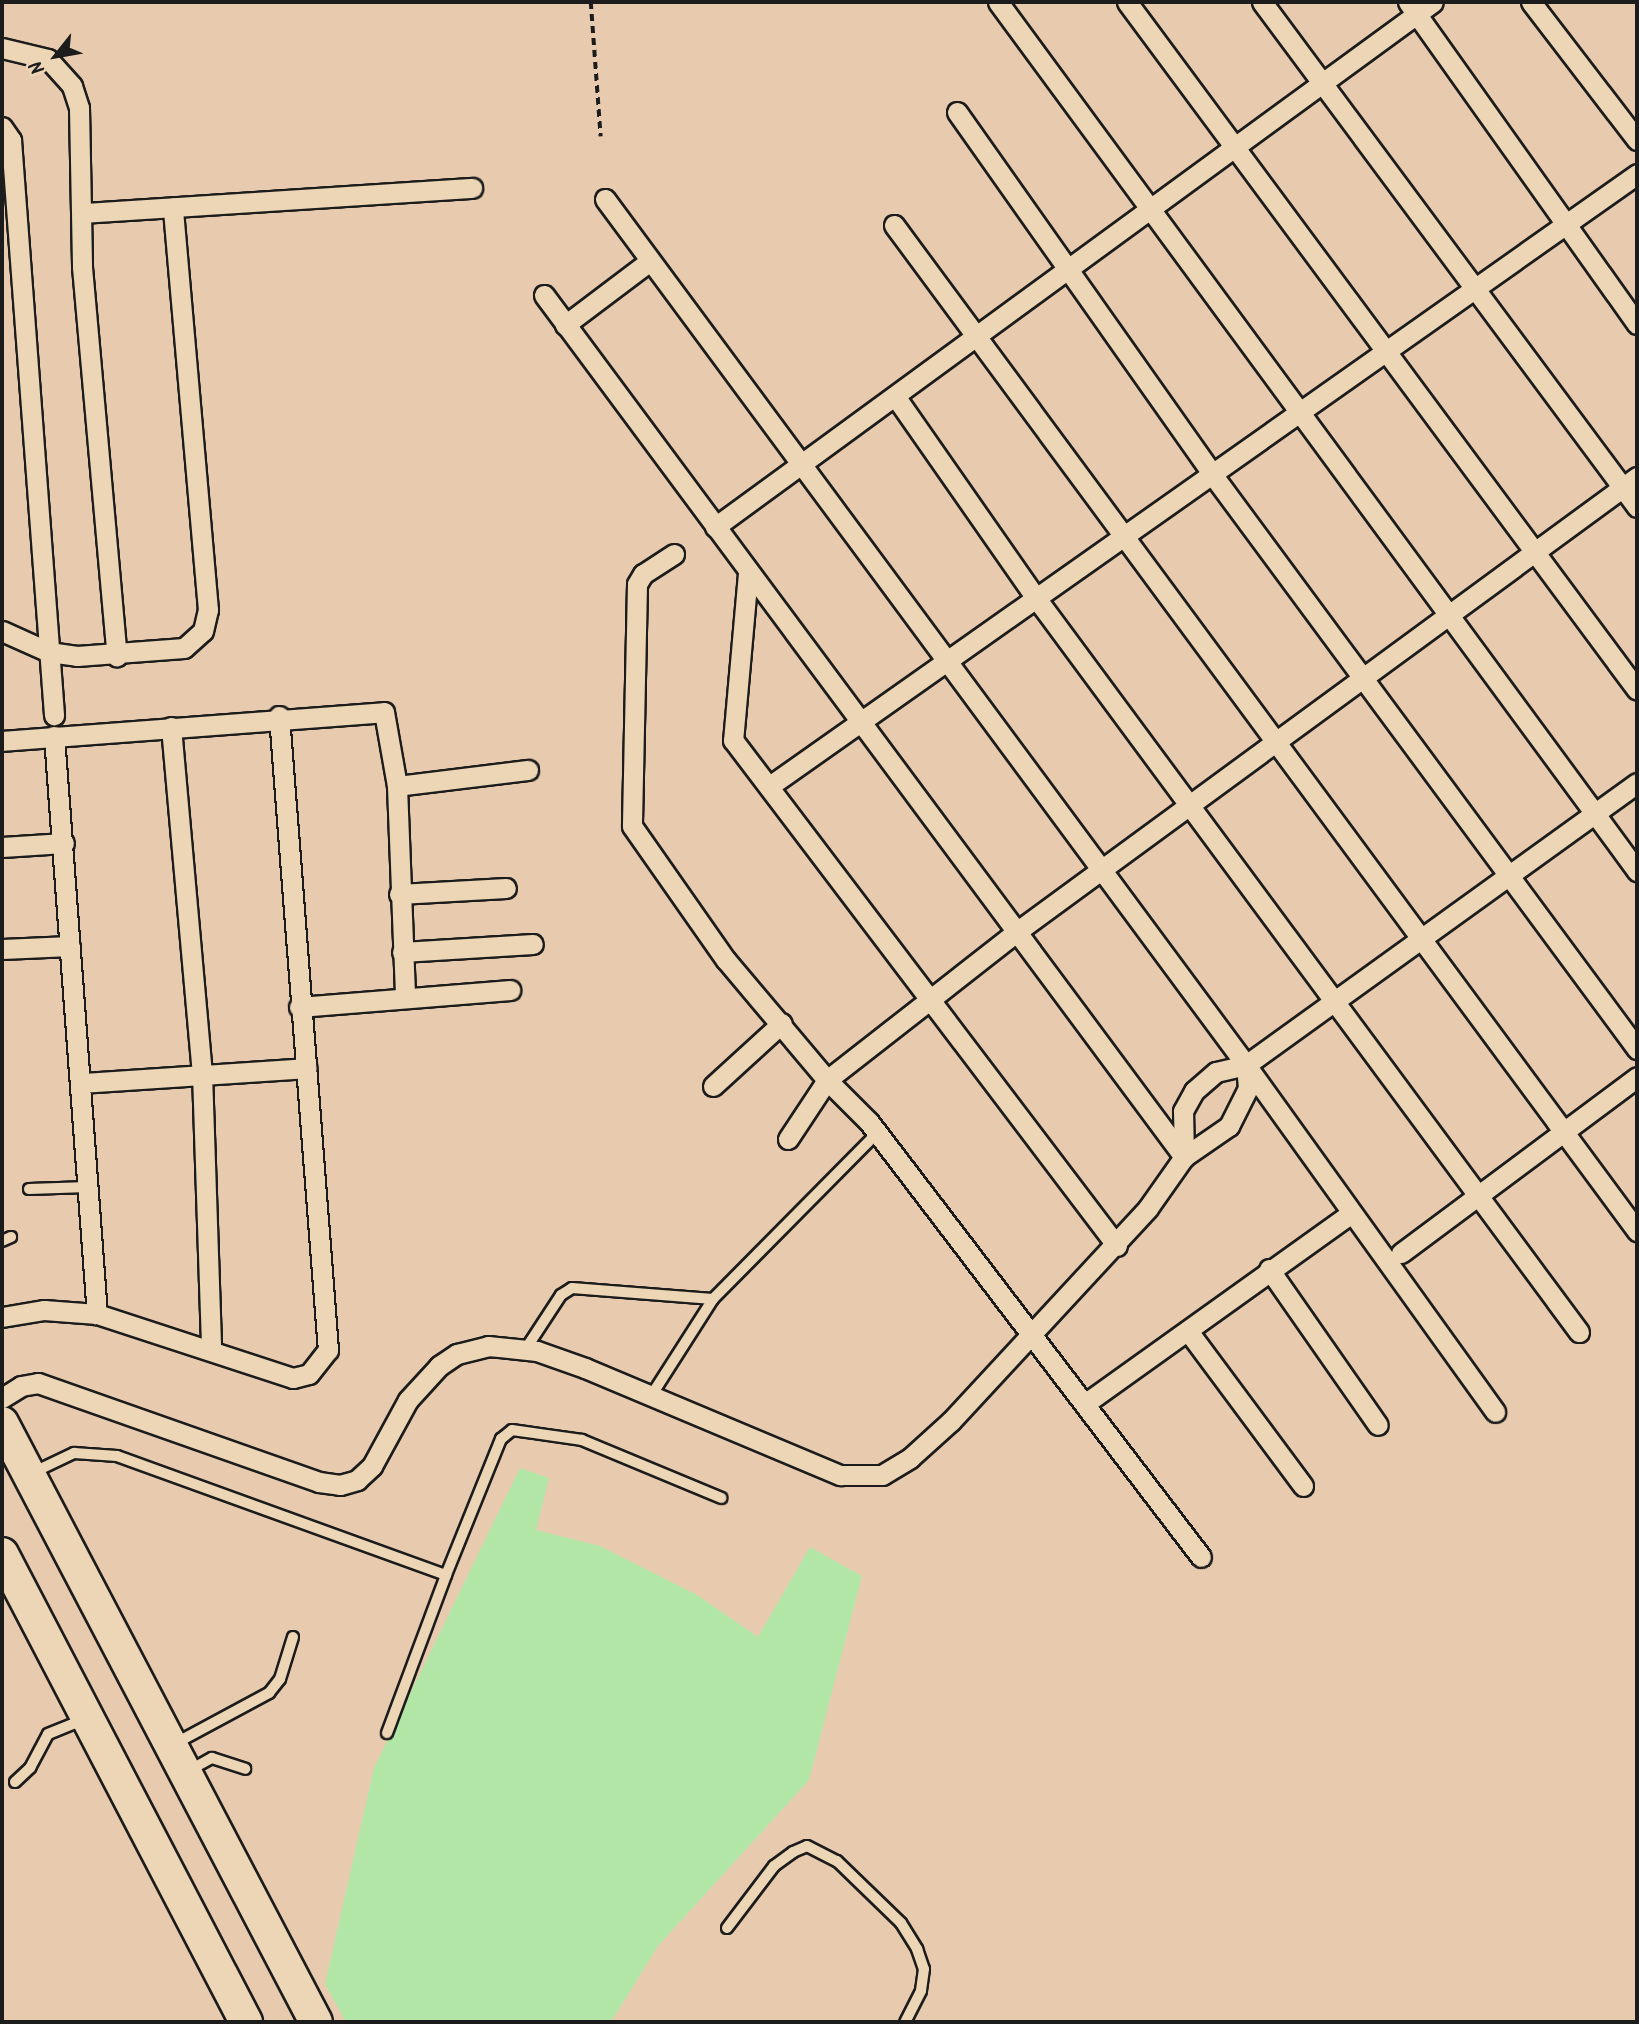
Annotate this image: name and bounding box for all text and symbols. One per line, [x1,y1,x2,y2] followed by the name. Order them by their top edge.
[21,21,91,91] north arrow
[22,54,54,80] text: N

